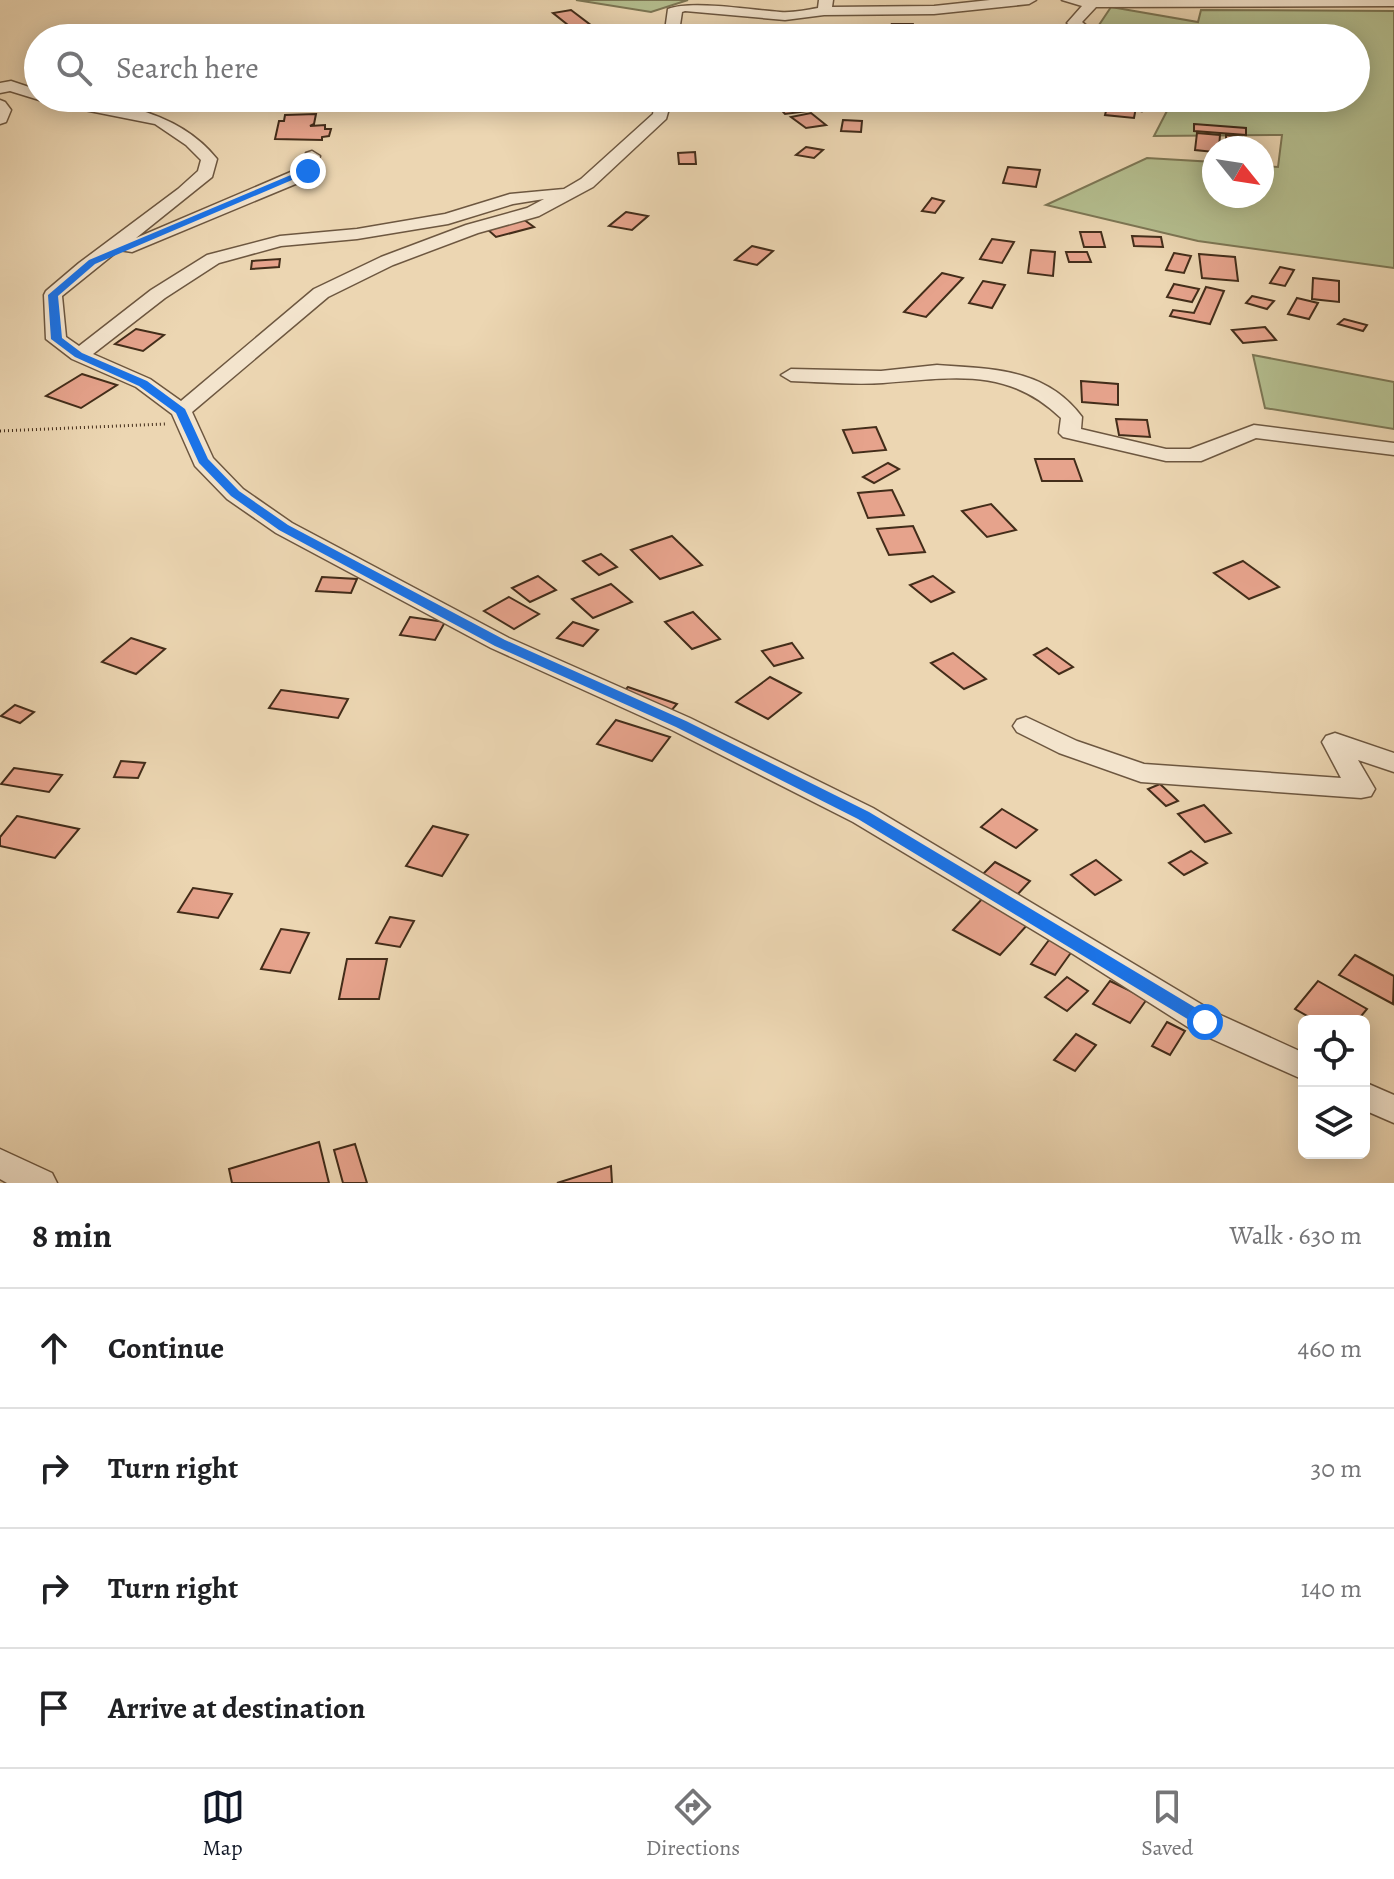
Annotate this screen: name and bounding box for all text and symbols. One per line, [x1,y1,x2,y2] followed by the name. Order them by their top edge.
[24,24,1370,112] search box
[52,46,96,90] icon: search
[116,48,259,88] text: Search here
[1202,136,1274,208] north arrow
[290,153,326,189] route end
[1187,1004,1223,1040] route start
[1298,1015,1370,1159] map controls
[1298,1015,1370,1087] button: locate
[1298,1087,1370,1159] button: layers
[32,1212,112,1259] text: 8 min
[1230,1218,1362,1253] text: Walk · 630 m
[32,1326,76,1370] icon: ahead
[108,1328,224,1368] text: Continue
[1298,1331,1362,1366] text: 460 m
[32,1446,76,1490] icon: right
[108,1448,238,1488] text: Turn right
[1311,1451,1362,1486] text: 30 m
[32,1566,76,1610] icon: right
[108,1568,238,1608] text: Turn right
[1301,1571,1362,1606] text: 140 m
[32,1686,76,1730] icon: arrive
[108,1688,365,1728] text: Arrive at destination
[201,1785,245,1863] tab: Map
[646,1785,740,1863] tab: Directions
[1141,1785,1193,1863] tab: Saved

